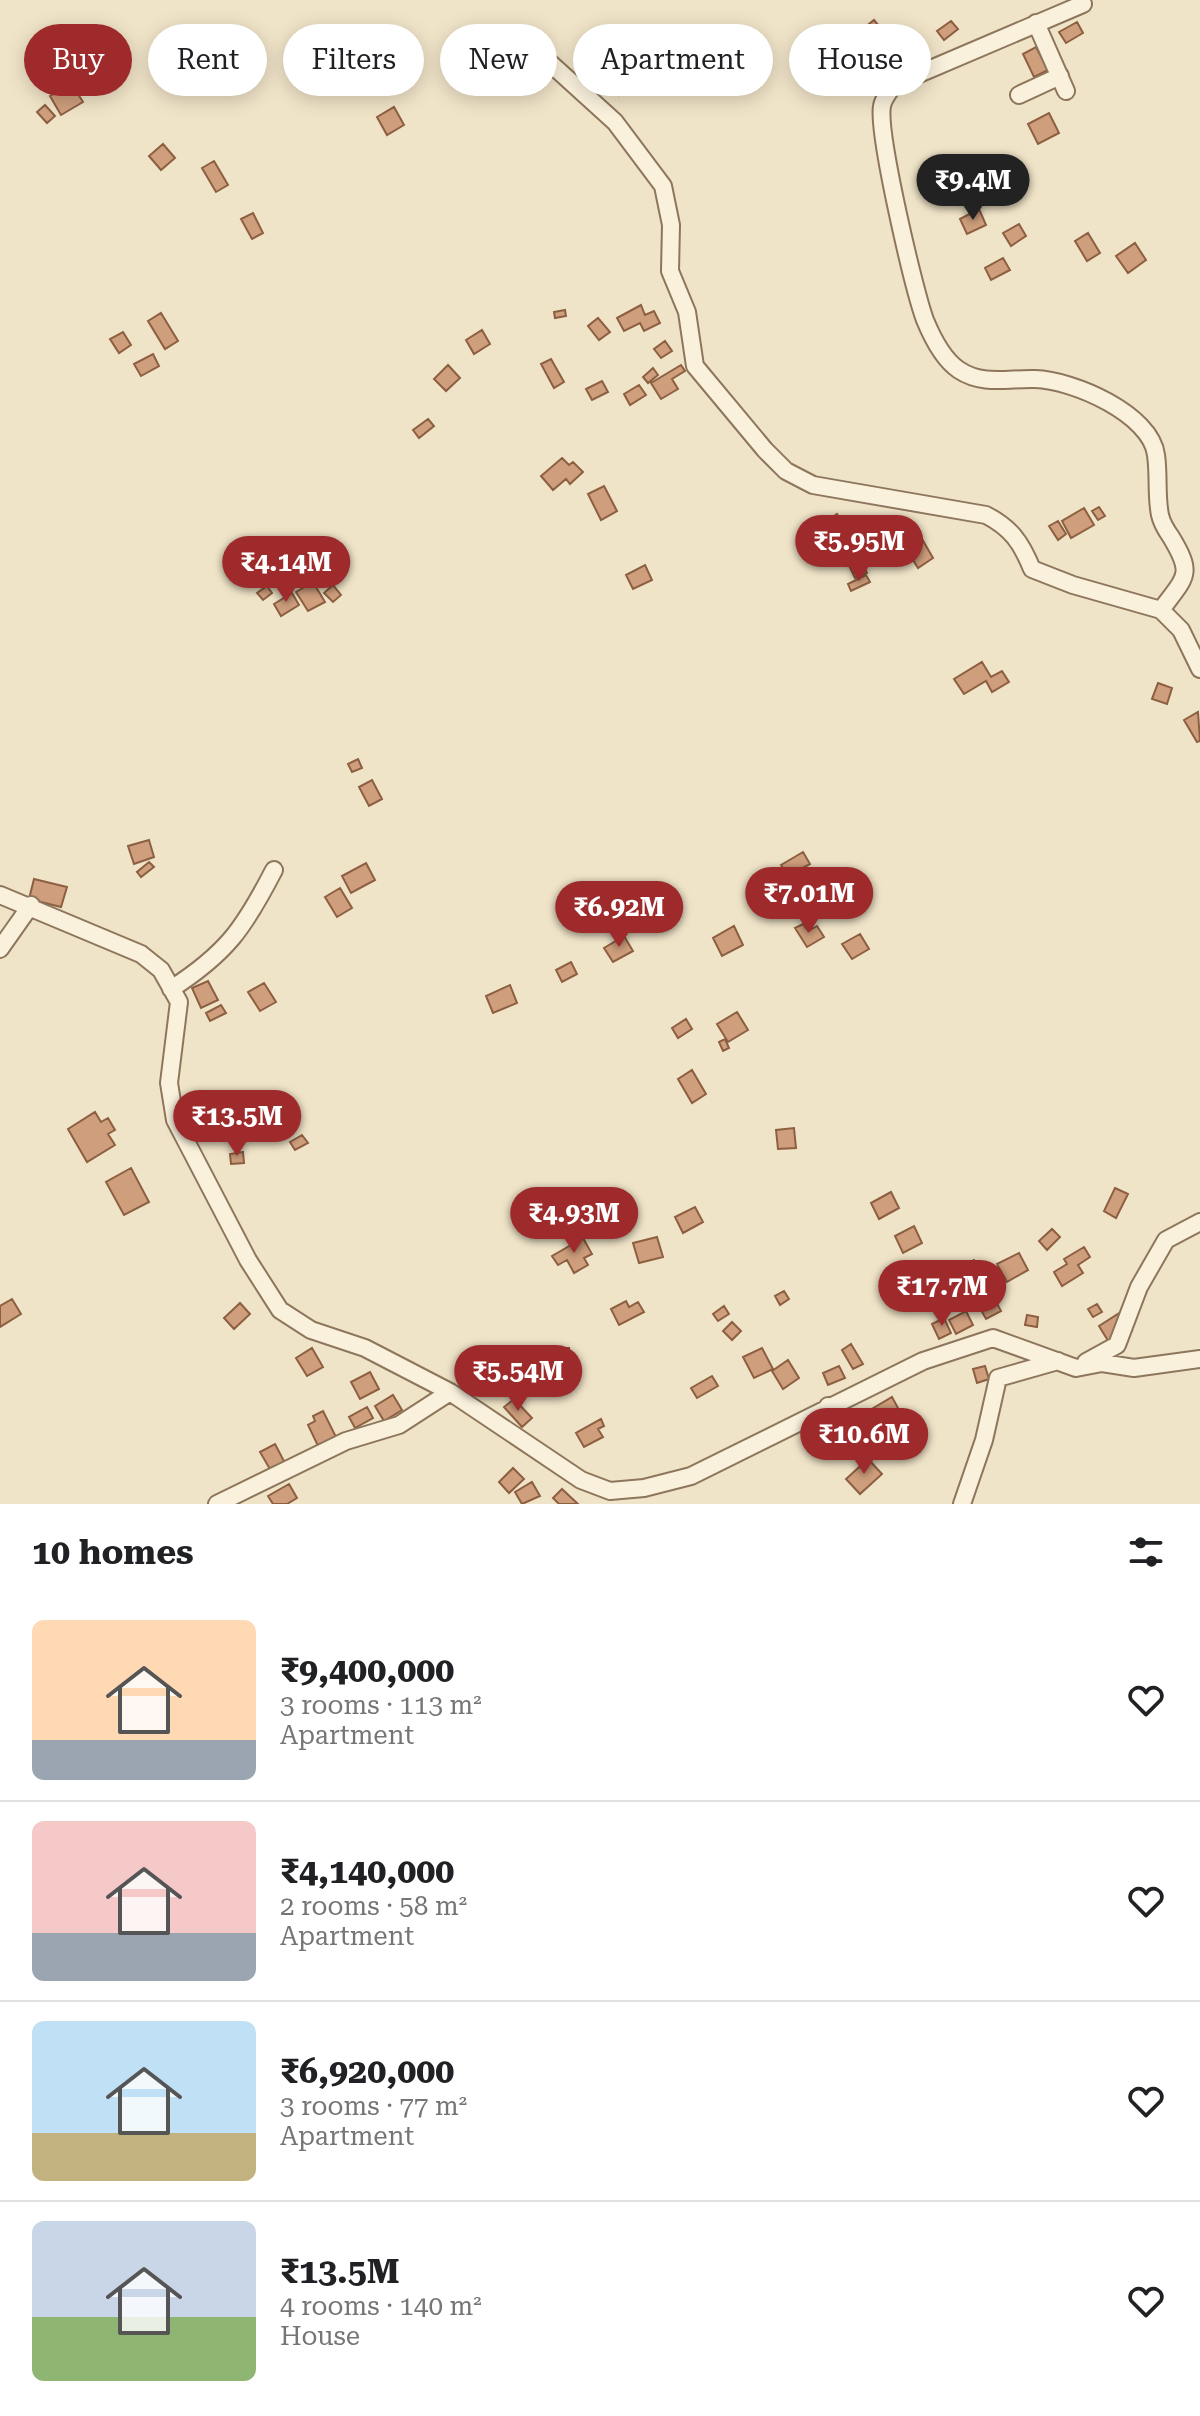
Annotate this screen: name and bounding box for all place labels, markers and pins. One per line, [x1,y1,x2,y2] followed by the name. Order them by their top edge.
[917,154,1029,222] pin: ₹9.4M
[794,515,924,583] pin: ₹5.95M
[221,536,351,604] pin: ₹4.14M
[744,867,874,935] pin: ₹7.01M
[554,881,684,949] pin: ₹6.92M
[172,1090,302,1158] pin: ₹13.5M
[509,1187,639,1255] pin: ₹4.93M
[877,1260,1007,1328] pin: ₹17.7M
[453,1345,583,1413] pin: ₹5.54M
[799,1408,929,1476] pin: ₹10.6M

